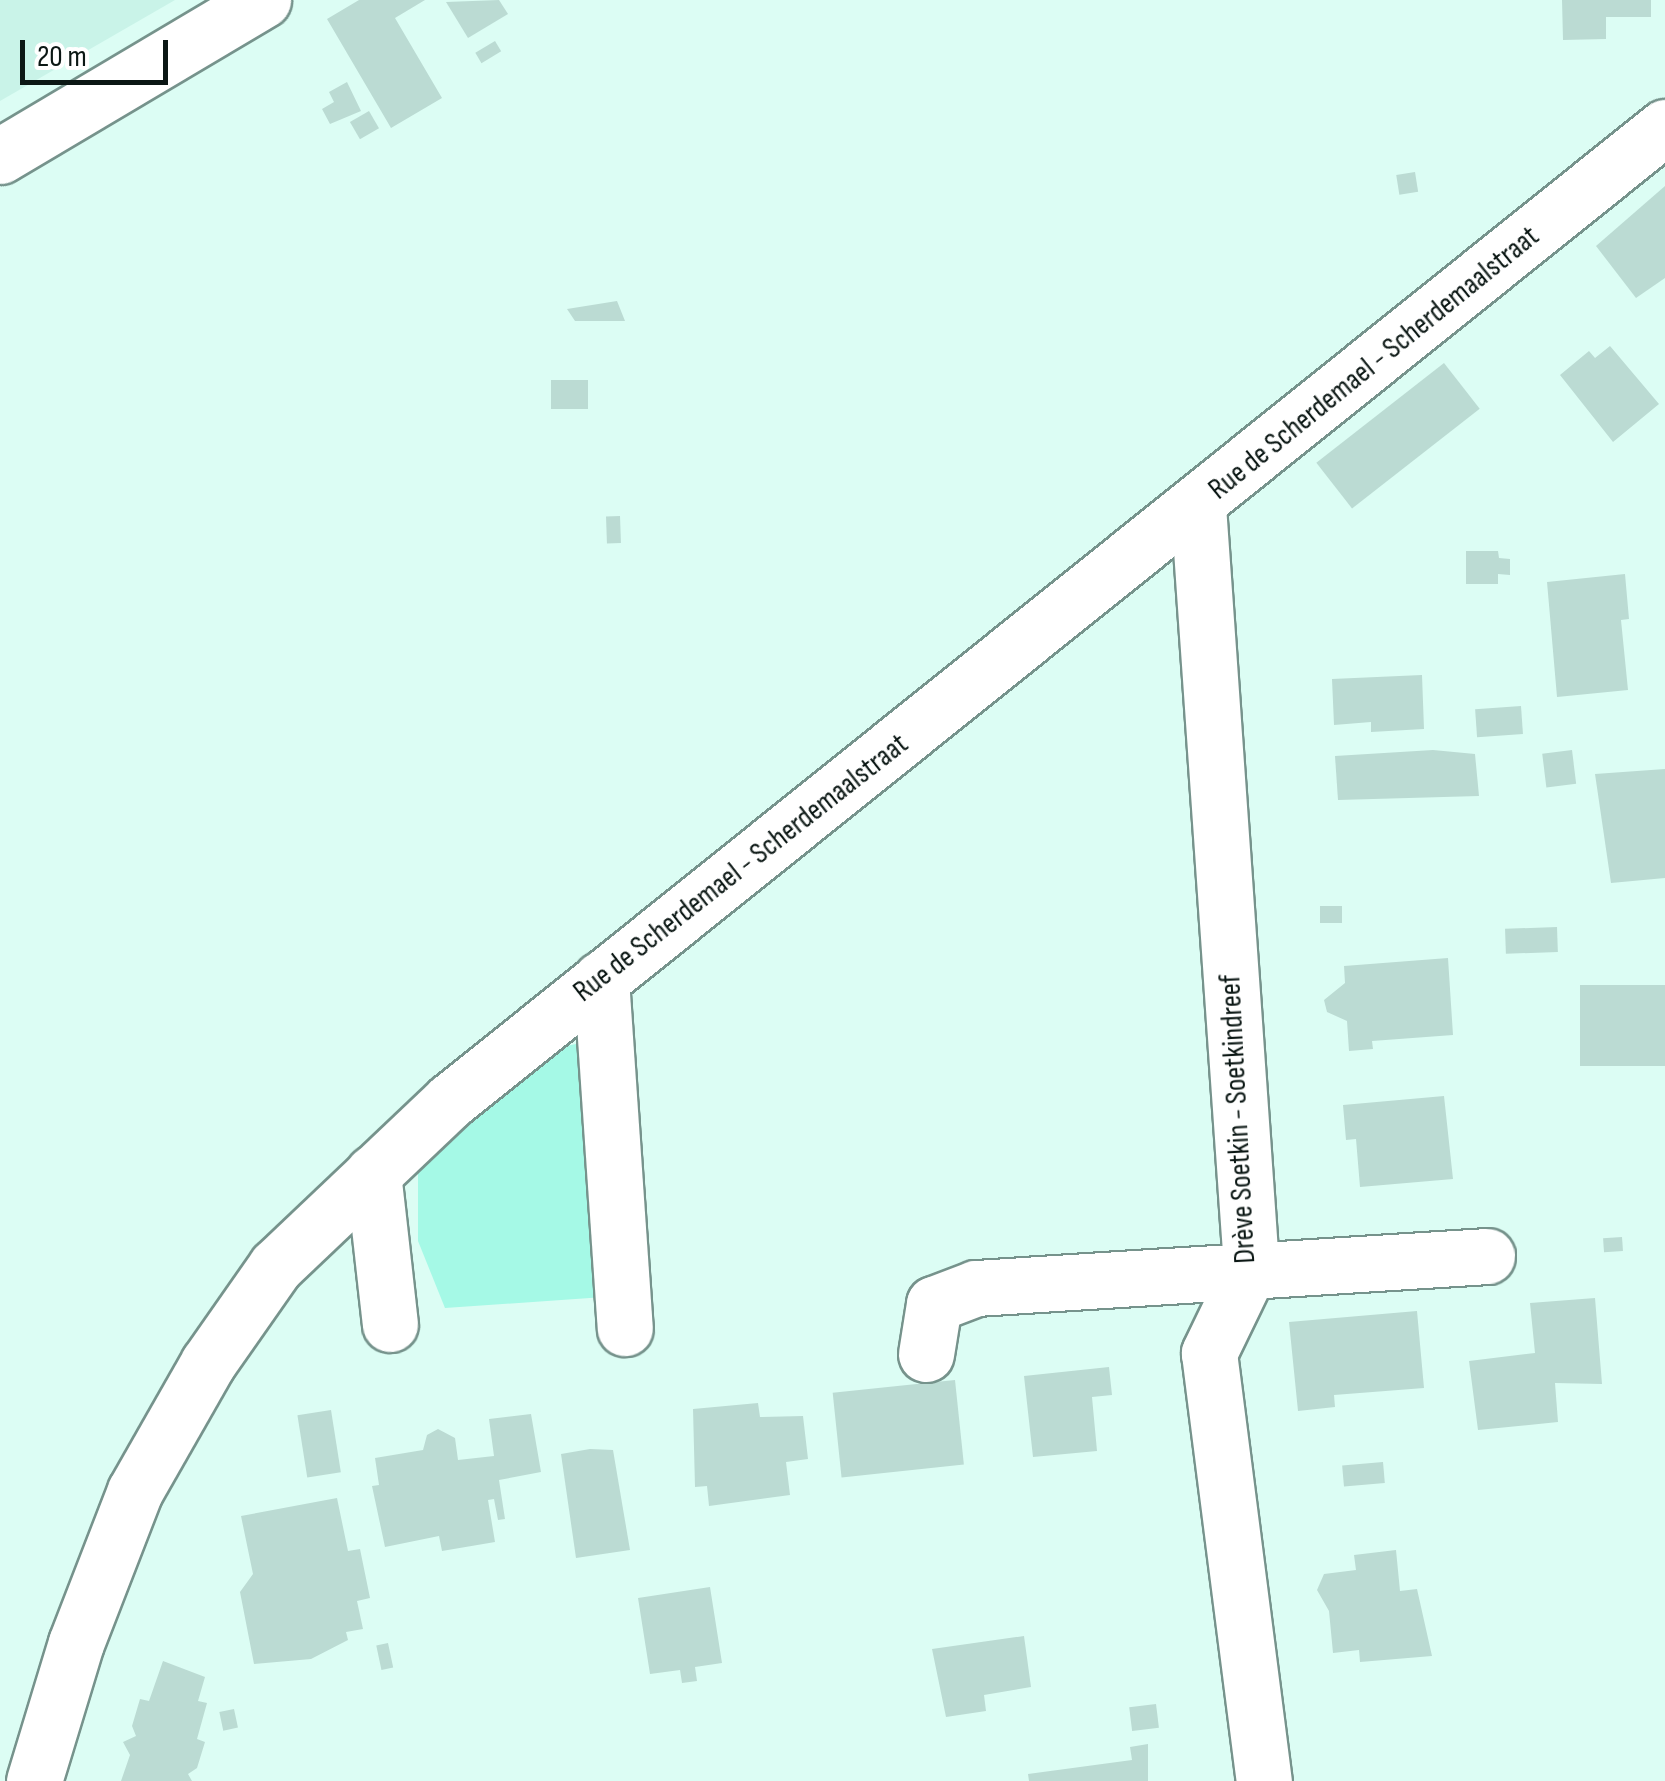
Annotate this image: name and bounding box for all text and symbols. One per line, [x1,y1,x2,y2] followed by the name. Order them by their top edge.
[25,20,172,82] scale bar
[37,39,87,75] text: 20 m
[1202,219,1546,507] street label: Rue de Scherdemael - Scherdemaalstraat
[567,726,915,1010] street label: Rue de Scherdemael - Scherdemaalstraat
[1212,973,1264,1265] street label: Drève Soetkin - Soetkindreef

